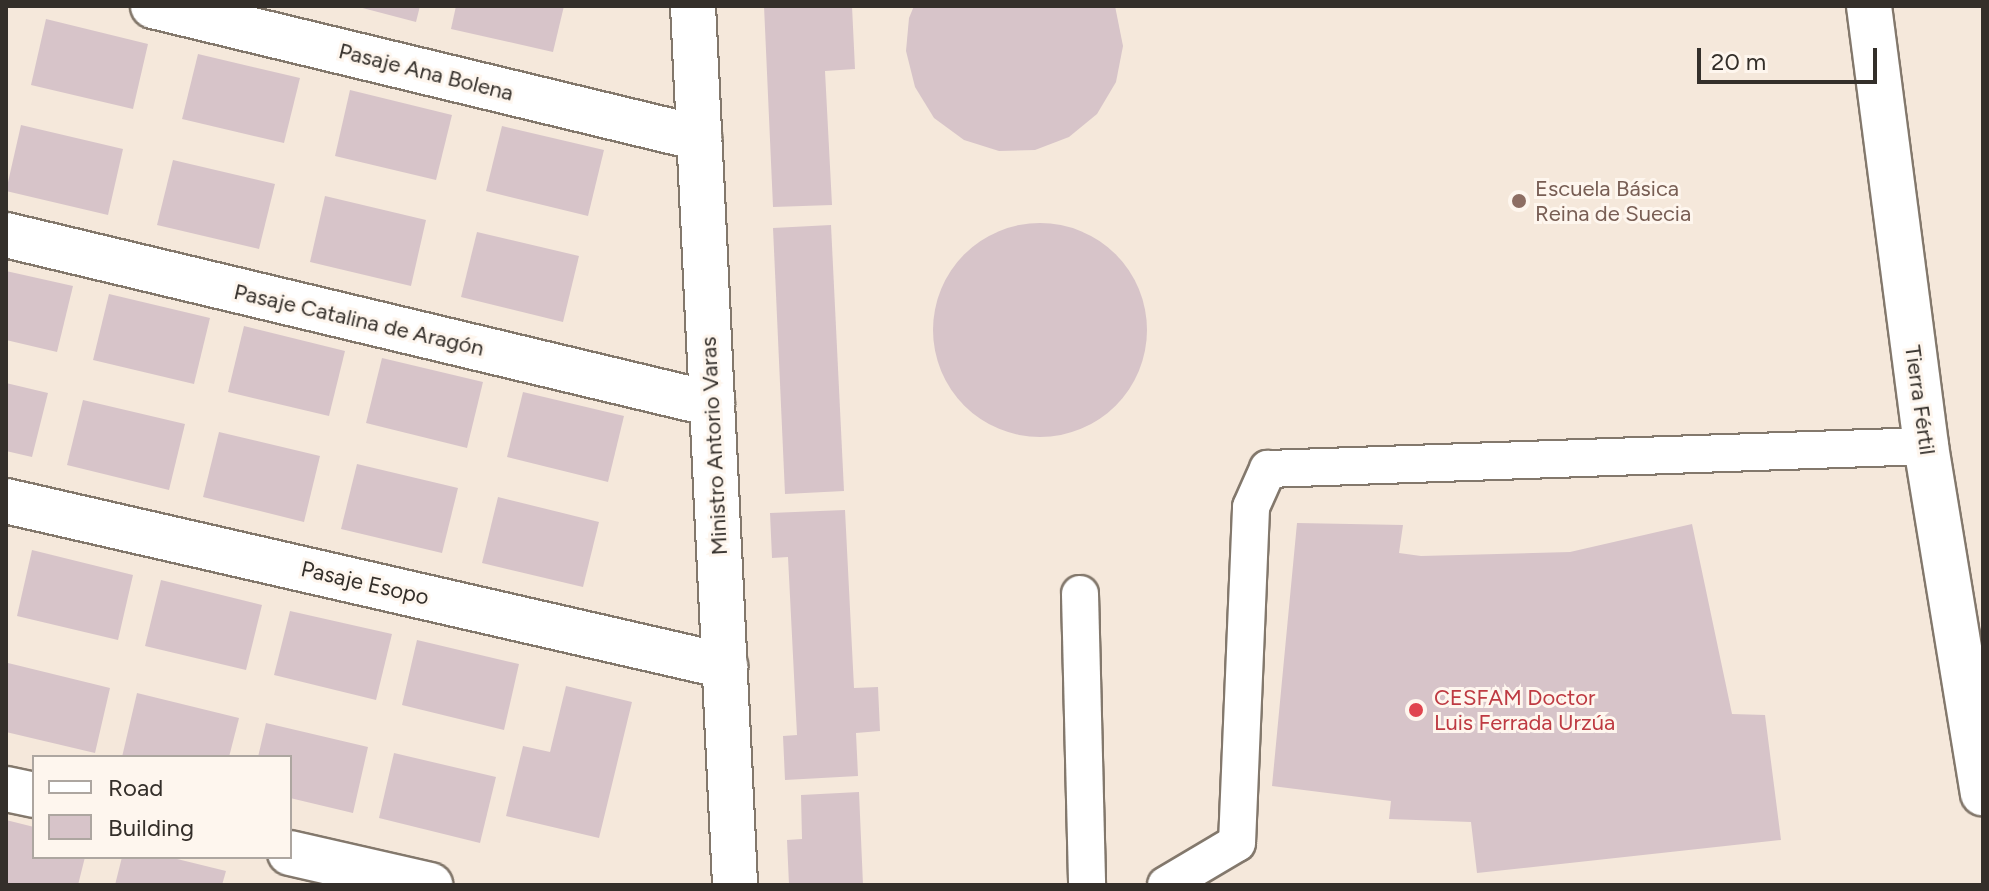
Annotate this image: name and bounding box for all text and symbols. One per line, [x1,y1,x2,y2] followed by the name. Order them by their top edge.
[1701,32,1881,82] scale bar
[336,38,516,106] street label: Pasaje Ana Bolena
[1711,47,1766,76] text: 20 m
[1535,175,1691,226] place label: Escuela Básica Reina de Suecia
[1510,192,1528,210] marker: Escuela Básica Reina de Suecia
[231,278,487,362] street label: Pasaje Catalina de Aragón
[695,336,733,556] street label: Ministro Antorio Varas
[1899,344,1941,456] street label: Tierra Fértil
[299,555,431,611] street label: Pasaje Esopo
[1434,684,1615,736] place label: CESFAM Doctor Luis Ferrada Urzúa
[1405,699,1427,721] marker: CESFAM Doctor Luis Ferrada Urzúa
[32,755,292,859] legend
[108,773,163,802] text: Road
[108,813,194,842] text: Building

